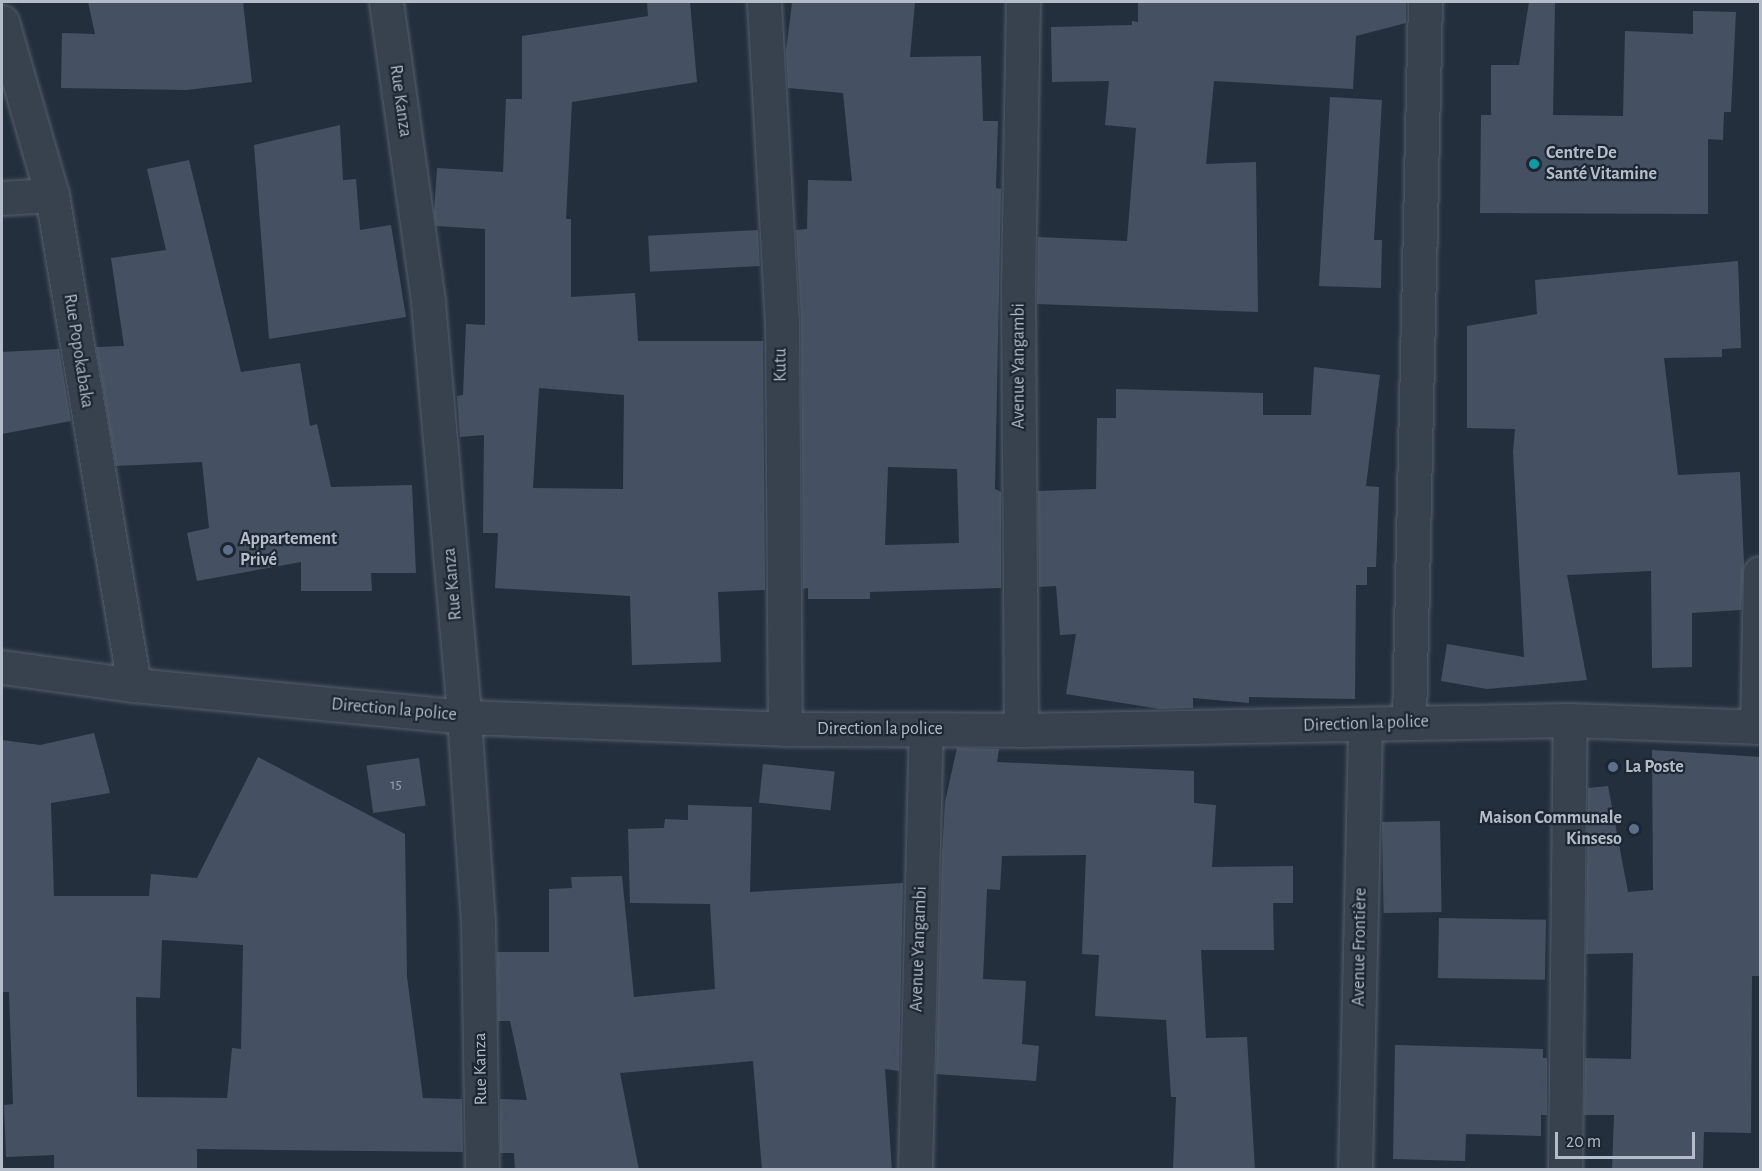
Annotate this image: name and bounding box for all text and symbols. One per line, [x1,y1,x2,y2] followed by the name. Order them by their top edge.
[384,63,416,139] street label: Rue Kanza
[1546,143,1657,186] place label: Centre De Santé Vitamine
[1527,157,1541,171] marker: Centre De Santé Vitamine
[58,292,98,410] street label: Rue Popokabaka
[1008,303,1030,429] street label: Avenue Yangambi
[770,348,792,382] street label: Kutu
[240,529,337,572] place label: Appartement Privé
[221,543,235,557] marker: Appartement Privé
[439,547,467,621] street label: Rue Kanza
[330,694,458,726] street label: Direction la police
[1303,711,1429,737] street label: Direction la police
[817,718,943,740] street label: Direction la police
[1625,756,1684,778] place label: La Poste
[1606,760,1620,774] marker: La Poste
[390,776,402,794] house number: 15
[1479,808,1622,850] place label: Maison Communale Kinseso
[1627,822,1641,836] marker: Maison Communale Kinseso
[906,886,932,1012] street label: Avenue Yangambi
[1348,887,1372,1007] street label: Avenue Frontière
[470,1032,492,1106] street label: Rue Kanza
[1558,1120,1698,1158] scale bar
[1566,1133,1601,1151] text: 20 m

